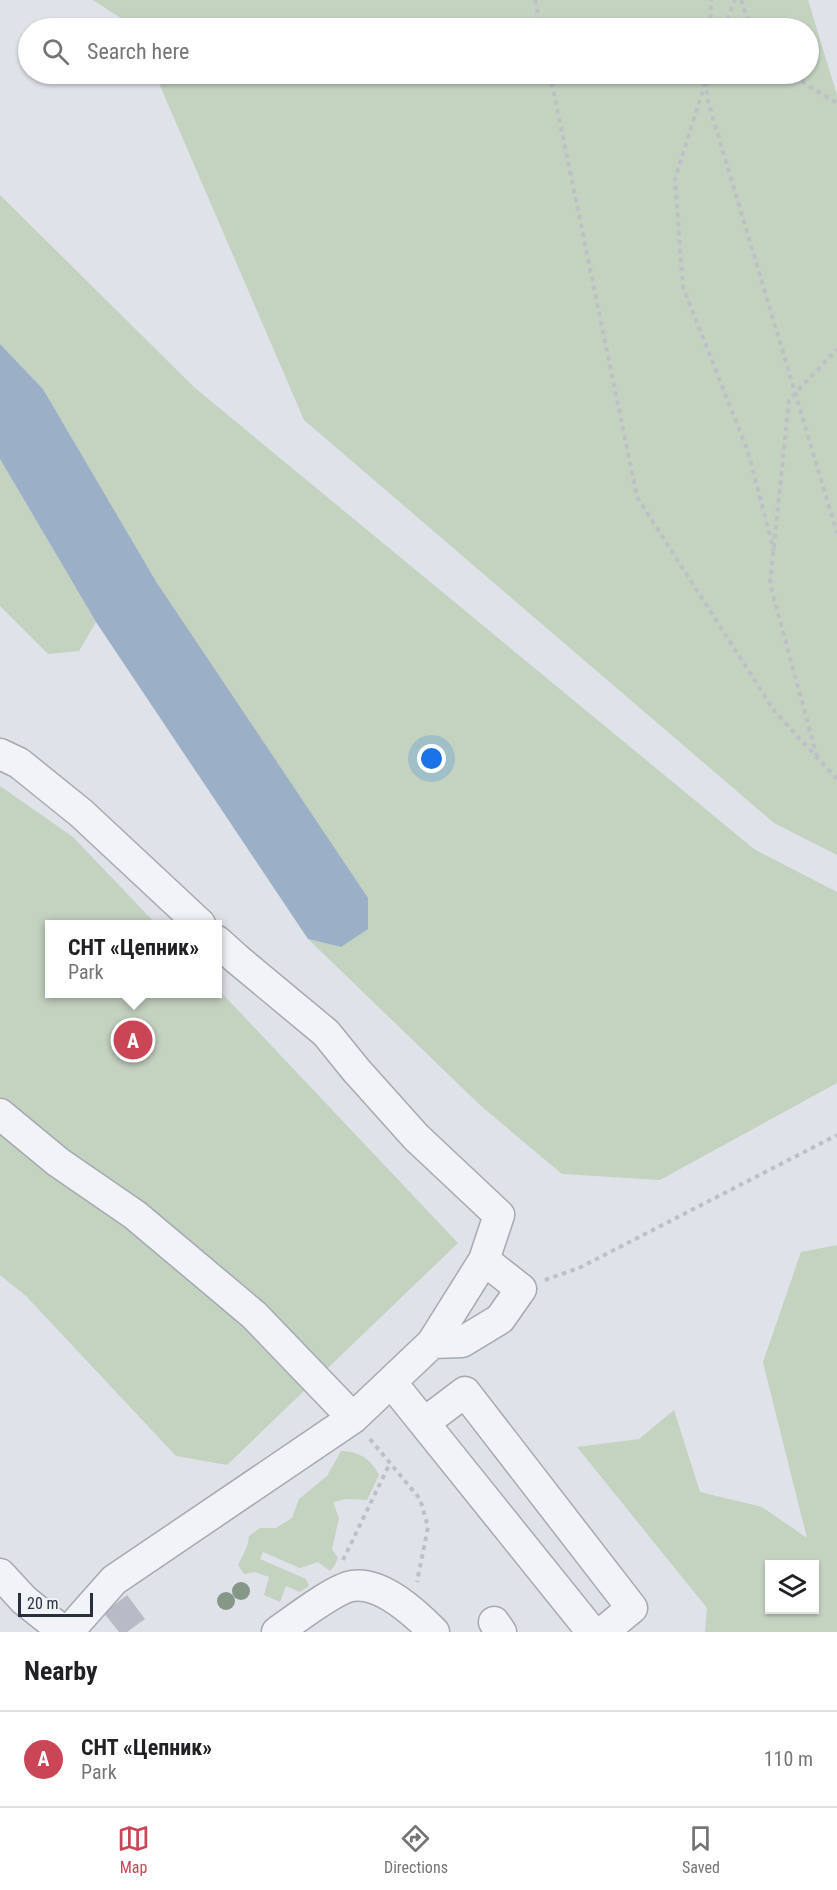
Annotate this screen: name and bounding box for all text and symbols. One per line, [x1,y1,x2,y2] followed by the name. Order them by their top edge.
[18,18,819,84] search box
[39,35,72,68] icon: search
[87,39,189,64] text: Search here
[417,744,446,773] your location
[45,920,222,998] popup
[68,935,199,960] text: СНТ «Цепник»
[68,960,104,984] text: Park
[114,1018,152,1062] pin: A
[765,1560,819,1614] map controls
[765,1560,819,1614] button: layers
[18,1590,93,1618] scale bar
[27,1594,59,1613] text: 20 m
[24,1656,98,1686] text: Nearby
[81,1735,212,1760] text: СНТ «Цепник»
[38,1747,49,1771] text: A
[764,1747,813,1771] text: 110 m
[81,1760,117,1784] text: Park
[117,1822,150,1877] tab: Map
[384,1822,448,1877] tab: Directions
[682,1822,720,1877] tab: Saved

